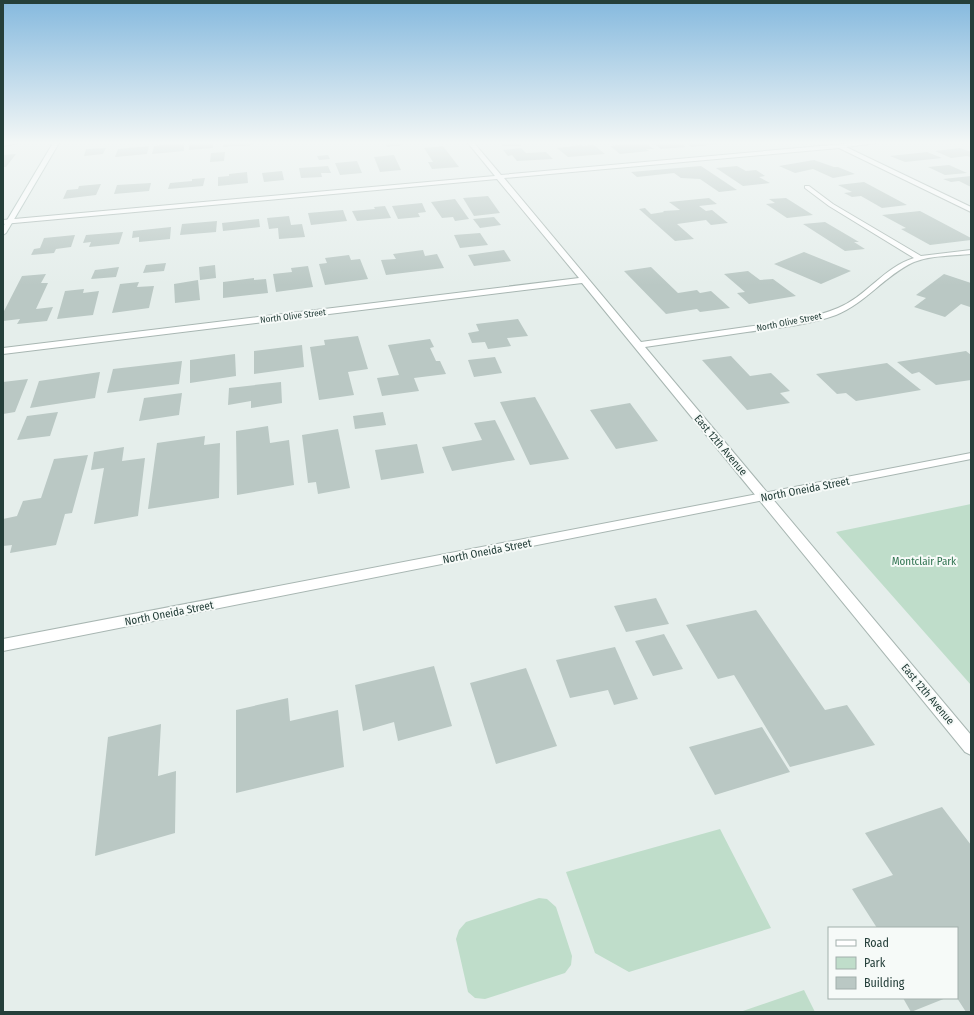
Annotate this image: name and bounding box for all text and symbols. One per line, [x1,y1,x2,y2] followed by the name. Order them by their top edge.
[260,307,326,325] street label: North Olive Street
[756,311,822,333] street label: North Olive Street
[691,412,750,478] street label: East 12th Avenue
[760,474,851,504] street label: North Oneida Street
[442,536,533,566] street label: North Oneida Street
[892,555,957,568] park label: Montclair Park
[124,598,215,628] street label: North Oneida Street
[898,661,957,727] street label: East 12th Avenue
[828,927,958,999] legend
[864,936,889,950] text: Road
[864,956,886,970] text: Park
[864,976,905,990] text: Building

